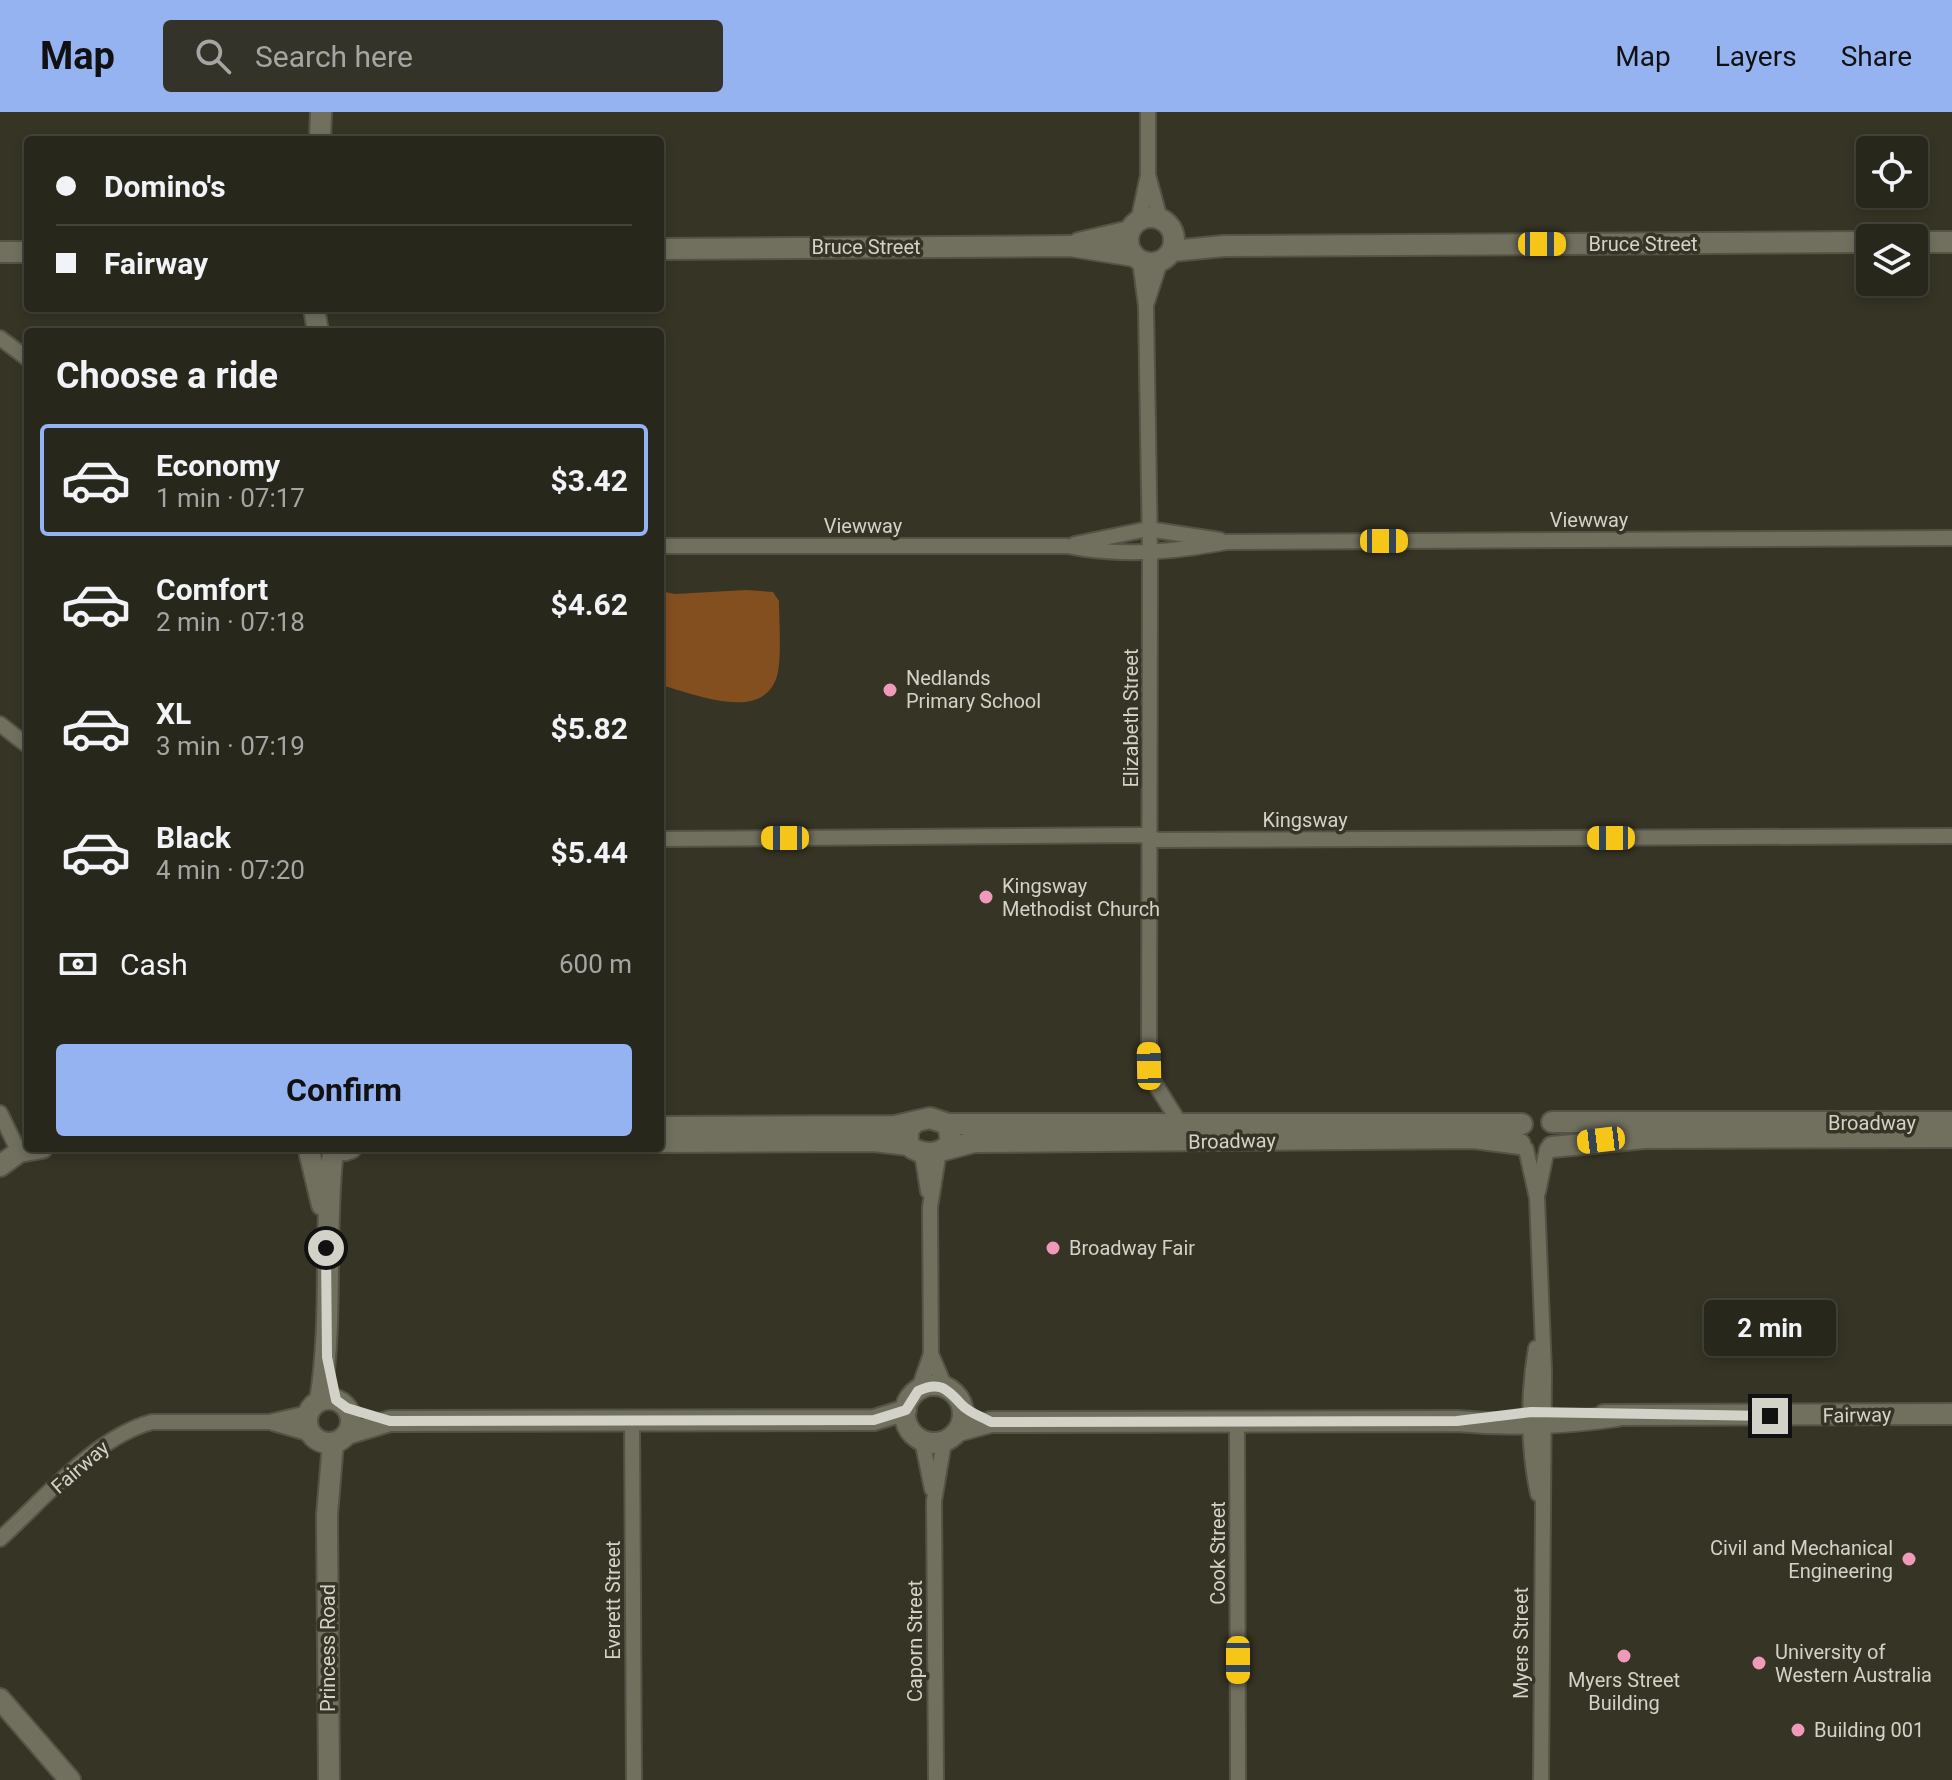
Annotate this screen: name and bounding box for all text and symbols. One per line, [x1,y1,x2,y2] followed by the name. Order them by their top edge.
[163,20,723,92] search box
[40,34,115,78] text: Map
[191,34,235,78] icon: search
[255,39,413,74] text: Search here
[1615,40,1671,73] text: Map
[1715,40,1797,73] text: Layers
[1841,40,1912,73] text: Share
[1856,136,1928,296] map controls
[1856,136,1928,208] button: locate
[104,169,226,204] text: Domino's
[1856,224,1928,296] button: layers
[1518,232,1566,256] car
[1588,232,1698,256] street label: Bruce Street
[811,235,921,259] street label: Bruce Street
[104,246,208,281] text: Fairway
[56,355,278,397] text: Choose a ride
[60,444,132,516] icon: car
[156,448,280,483] text: Economy
[550,463,628,498] text: $3.42
[156,483,305,513] text: 1 min · 07:17
[1550,508,1629,532] street label: Viewway
[824,514,903,538] street label: Viewway
[1360,529,1408,553] car
[60,568,132,640] icon: car
[156,572,268,607] text: Comfort
[550,587,628,622] text: $4.62
[156,607,305,637] text: 2 min · 07:18
[1119,648,1143,788] street label: Elizabeth Street
[906,666,1041,713] place label: Nedlands Primary School
[881,681,899,699] marker: Nedlands Primary School
[60,692,132,764] icon: car
[156,696,191,731] text: XL
[550,711,628,746] text: $5.82
[156,731,305,761] text: 3 min · 07:19
[1262,808,1348,832] street label: Kingsway
[60,816,132,888] icon: car
[156,820,231,855] text: Black
[761,826,809,850] car
[1587,826,1635,850] car
[550,835,628,870] text: $5.44
[156,855,305,885] text: 4 min · 07:20
[1002,874,1160,921] place label: Kingsway Methodist Church
[977,888,995,906] marker: Kingsway Methodist Church
[56,942,100,986] icon: cash
[120,947,188,982] text: Cash
[559,949,632,979] text: 600 m
[1137,1042,1161,1090] car
[56,1044,632,1136] button: Confirm
[1828,1111,1916,1135] street label: Broadway
[1576,1125,1626,1155] car
[1188,1128,1277,1154] street label: Broadway
[308,1230,344,1266] route start
[1069,1236,1195,1260] place label: Broadway Fair
[1044,1239,1062,1257] marker: Broadway Fair
[1704,1300,1836,1356] callout: 2 min
[1737,1313,1803,1343] text: 2 min
[1752,1398,1788,1434] route end
[1822,1402,1892,1428] street label: Fairway
[46,1435,114,1499] street label: Fairway
[1206,1501,1230,1605] street label: Cook Street
[1710,1536,1893,1583] place label: Civil and Mechanical Engineering
[601,1540,625,1660] street label: Everett Street
[1900,1550,1918,1568] marker: Civil and Mechanical Engineering
[903,1580,927,1702] street label: Caporn Street
[316,1584,340,1712] street label: Princess Road
[1509,1587,1533,1699] street label: Myers Street
[1226,1636,1250,1684] car
[1775,1640,1932,1687] place label: University of Western Australia
[1615,1647,1633,1665] marker: Myers Street Building
[1750,1654,1768,1672] marker: University of Western Australia
[1568,1668,1680,1715] place label: Myers Street Building
[1814,1718,1924,1742] place label: Building 001
[1789,1721,1807,1739] marker: Building 001

